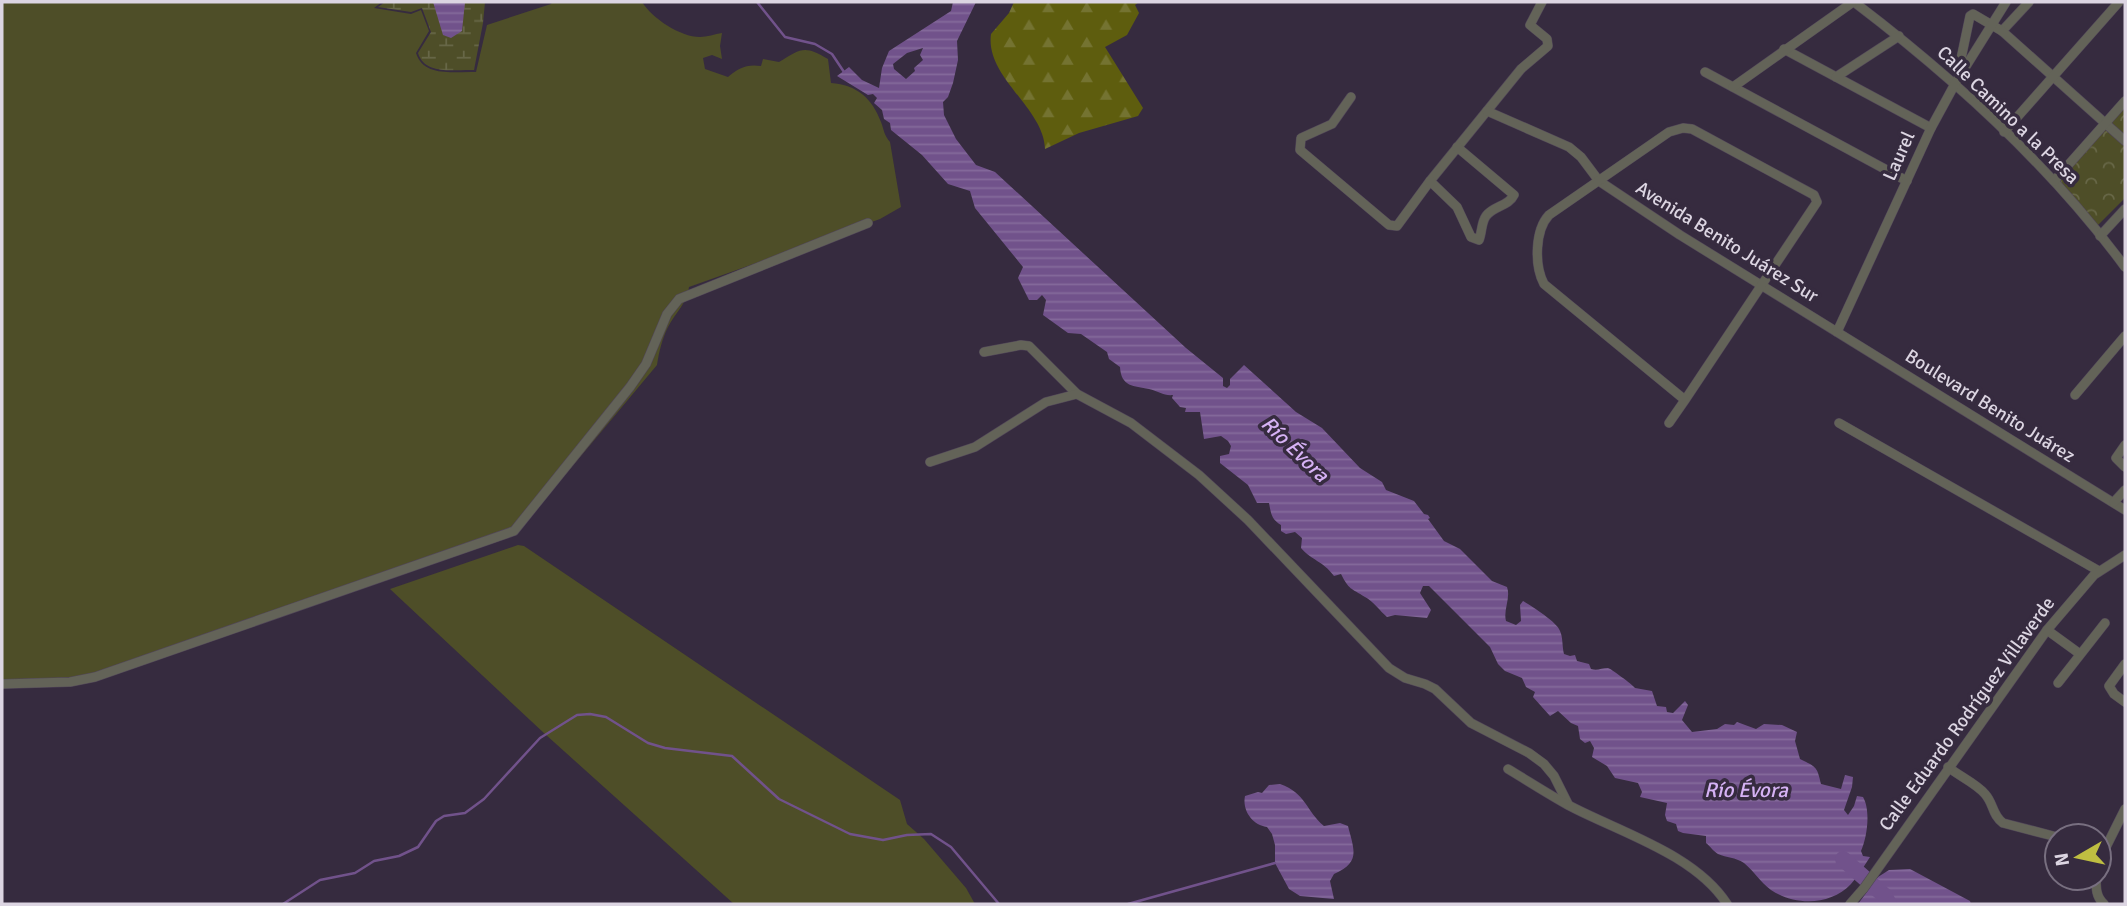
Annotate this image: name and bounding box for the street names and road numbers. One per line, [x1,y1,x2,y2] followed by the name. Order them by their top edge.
[1932,41,2084,189] street label: Calle Camino a la Presa
[1878,128,1920,184] street label: Laurel
[1631,176,1823,308] street label: Avenida Benito Juárez Sur
[1901,344,2079,468] street label: Boulevard Benito Juárez
[1874,592,2060,836] street label: Calle Eduardo Rodríguez Villaverde

